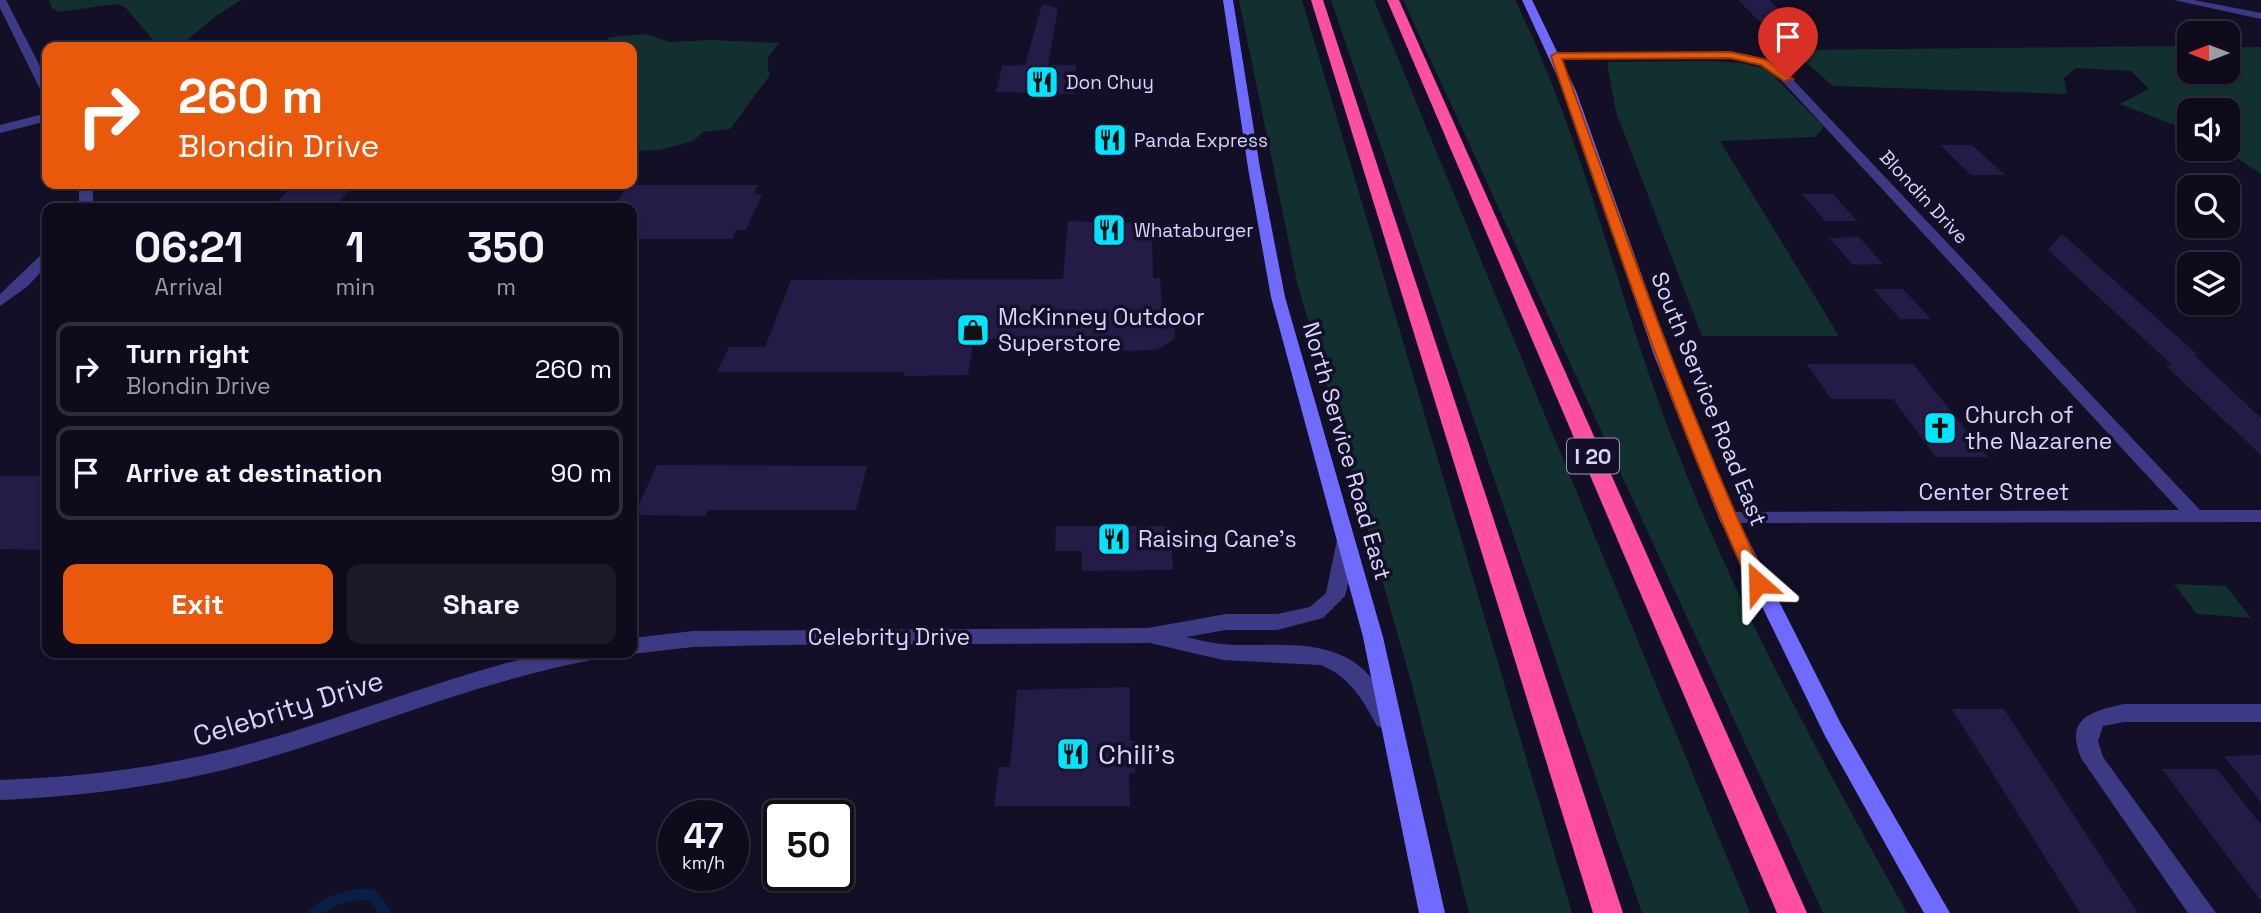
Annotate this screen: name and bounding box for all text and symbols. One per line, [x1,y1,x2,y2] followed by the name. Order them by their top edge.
[1758,7,1818,79] pin
[1769,18,1807,56] icon: arrive
[2177,21,2240,84] north arrow
[2177,21,2240,315] map controls
[1023,63,1061,101] restaurant icon: Don Chuy
[178,65,323,127] text: 260 m
[63,70,154,161] icon: right
[1066,70,1154,95] place label: Don Chuy
[2177,98,2240,161] button: sound
[1091,121,1129,159] restaurant icon: Panda Express
[178,126,379,166] text: Blondin Drive
[1134,128,1268,153] place label: Panda Express
[1874,145,1974,249] street label: Blondin Drive
[2177,175,2240,238] button: search
[1090,211,1128,249] restaurant icon: Whataburger
[1134,218,1254,243] place label: Whataburger
[134,221,244,274] text: 06:21
[346,221,365,274] text: 1
[467,221,545,274] text: 350
[2177,252,2240,315] button: layers
[1644,267,1774,531] street label: South Service Road East
[155,272,223,302] text: Arrival
[336,272,375,302] text: min
[496,272,516,302] text: m
[998,302,1205,358] place label: McKinney Outdoor Superstore
[954,311,992,349] shop icon: McKinney Outdoor Superstore
[1296,318,1398,584] street label: North Service Road East
[126,337,250,371] text: Turn right
[67,350,105,388] icon: right
[535,352,612,386] text: 260 m
[126,371,271,401] text: Blondin Drive
[1965,400,2112,456] place label: Church of the Nazarene
[1921,409,1959,447] church icon: Church of the Nazarene
[1567,438,1619,474] road number: I 20
[67,454,105,492] icon: arrive
[126,456,383,490] text: Arrive at destination
[550,456,612,490] text: 90 m
[1919,477,2069,507] street label: Center Street
[1095,520,1133,558] restaurant icon: Raising Cane's
[1138,524,1297,554] place label: Raising Cane's
[1721,546,1795,620] position arrow
[63,564,333,644] button: Exit
[347,564,616,644] button: Share
[808,622,970,652] street label: Celebrity Drive
[188,662,388,754] street label: Celebrity Drive
[1054,735,1092,773] restaurant icon: Chili's
[1098,736,1175,772] place label: Chili's
[763,800,854,891] speed limit sign: 50
[683,814,724,858] text: 47
[682,851,725,874] text: km/h

